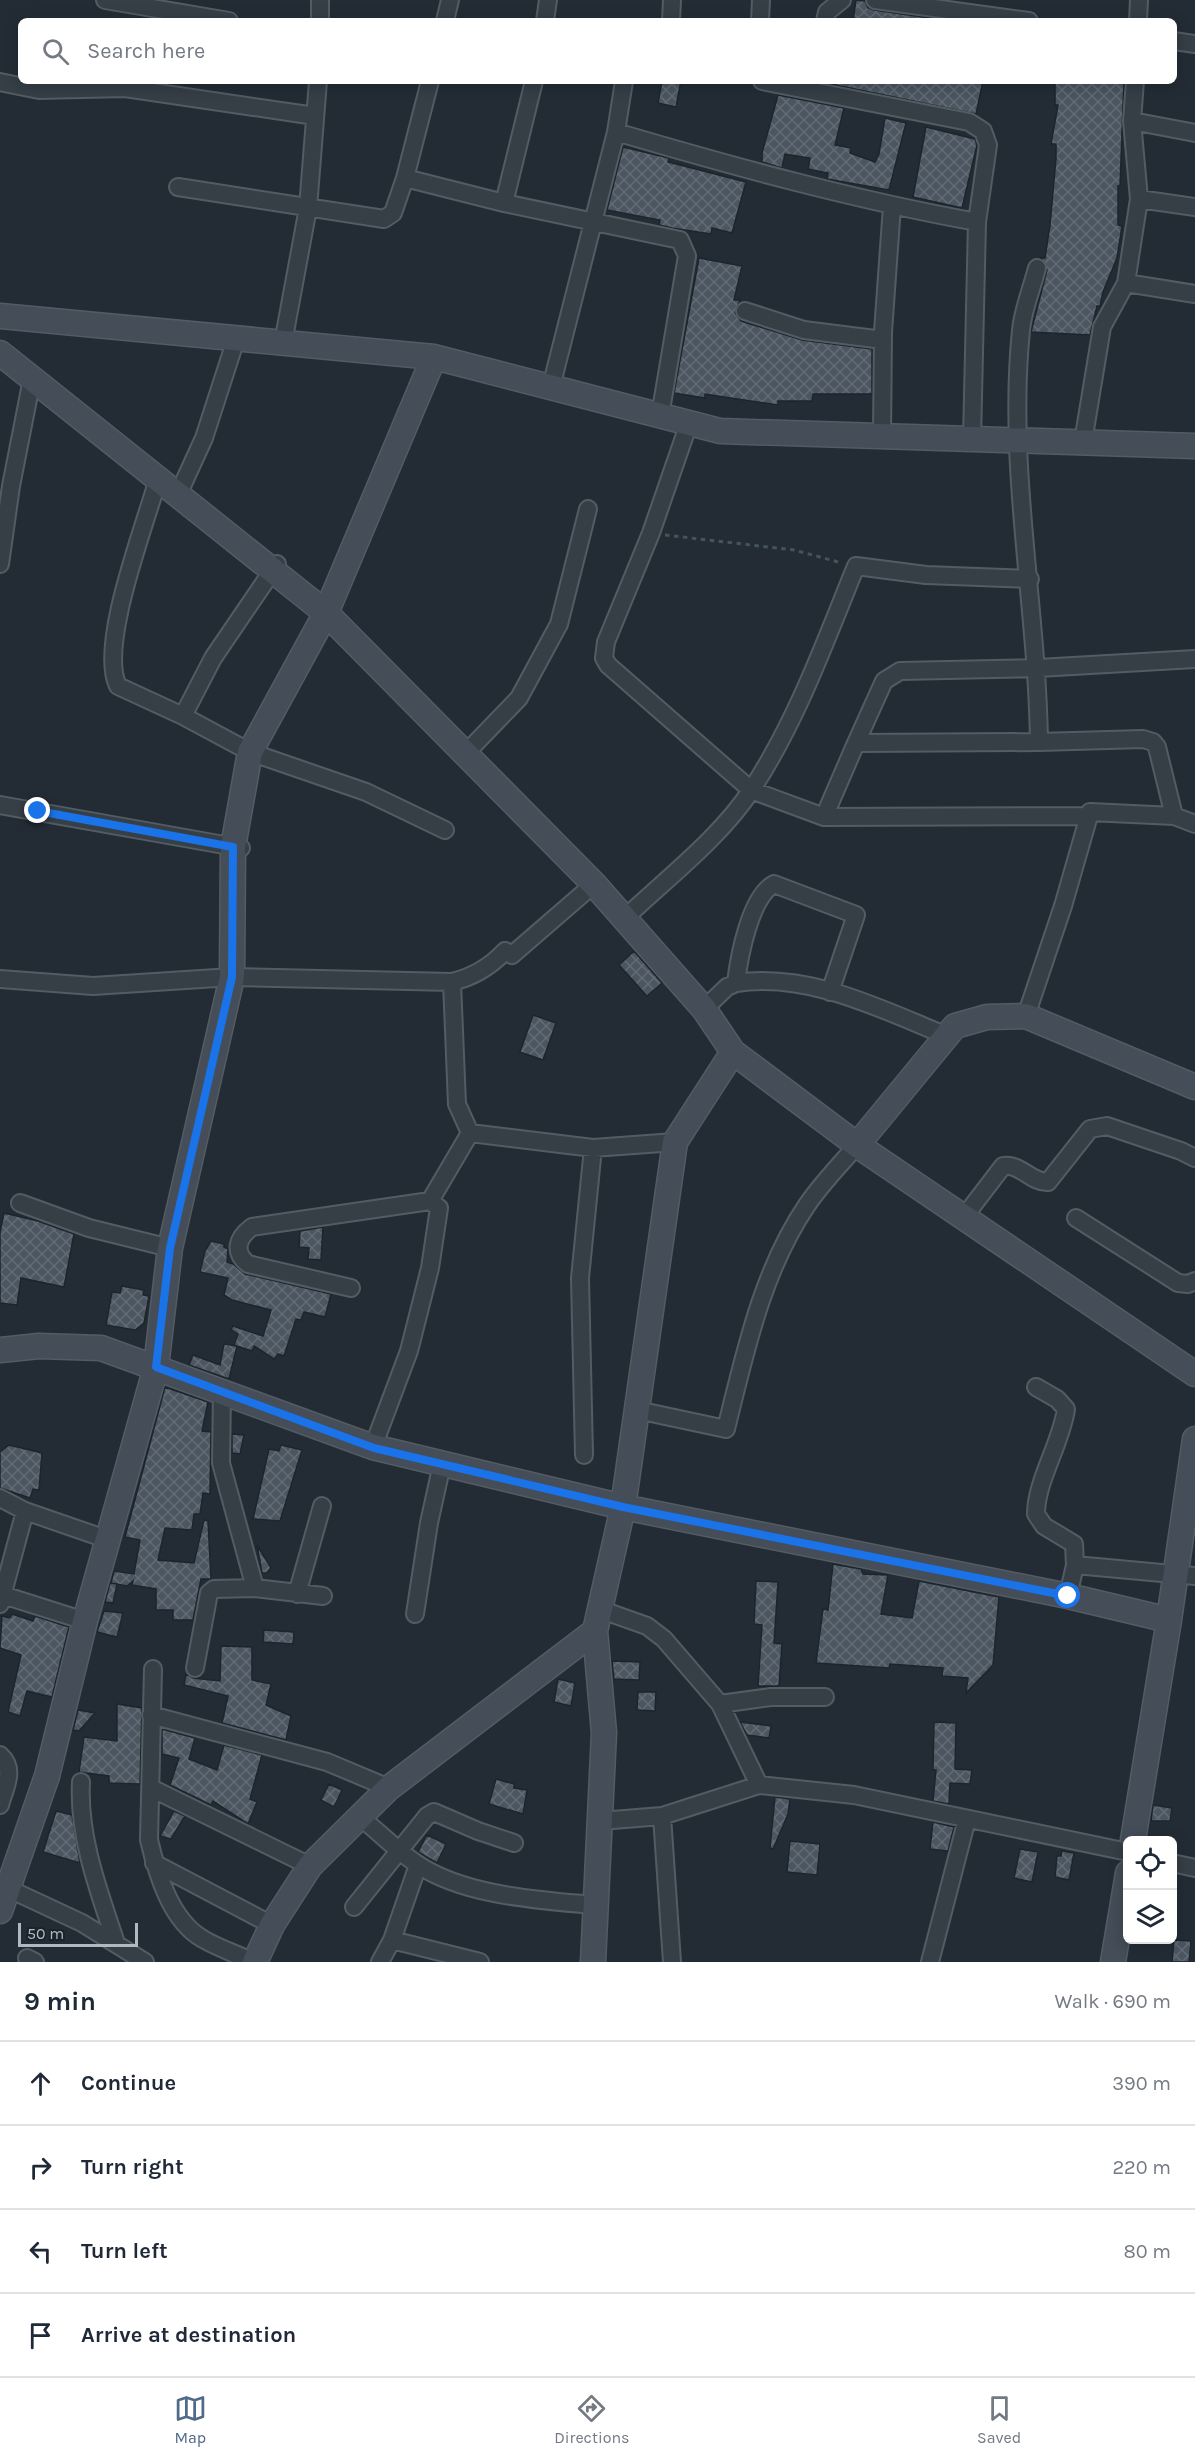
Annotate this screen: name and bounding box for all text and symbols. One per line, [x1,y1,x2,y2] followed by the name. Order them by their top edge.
[18,18,1177,84] search box
[39,35,72,68] icon: search
[87,38,205,64] text: Search here
[24,797,50,823] route end
[1054,1582,1080,1608] route start
[1123,1836,1177,1944] map controls
[1123,1836,1177,1890] button: locate
[1123,1890,1177,1944] button: layers
[18,1920,138,1948] scale bar
[27,1924,64,1943] text: 50 m
[24,1986,96,2017] text: 9 min
[1054,1990,1171,2013] text: Walk · 690 m
[24,2067,57,2100] icon: ahead
[81,2070,176,2096] text: Continue
[1112,2072,1171,2095] text: 390 m
[24,2151,57,2184] icon: right
[81,2154,184,2180] text: Turn right
[1112,2156,1171,2179] text: 220 m
[24,2235,57,2268] icon: left
[81,2238,168,2264] text: Turn left
[1123,2240,1171,2263] text: 80 m
[24,2319,57,2352] icon: arrive
[81,2322,296,2348] text: Arrive at destination
[174,2392,207,2447] tab: Map
[554,2392,629,2447] tab: Directions
[977,2392,1021,2447] tab: Saved

